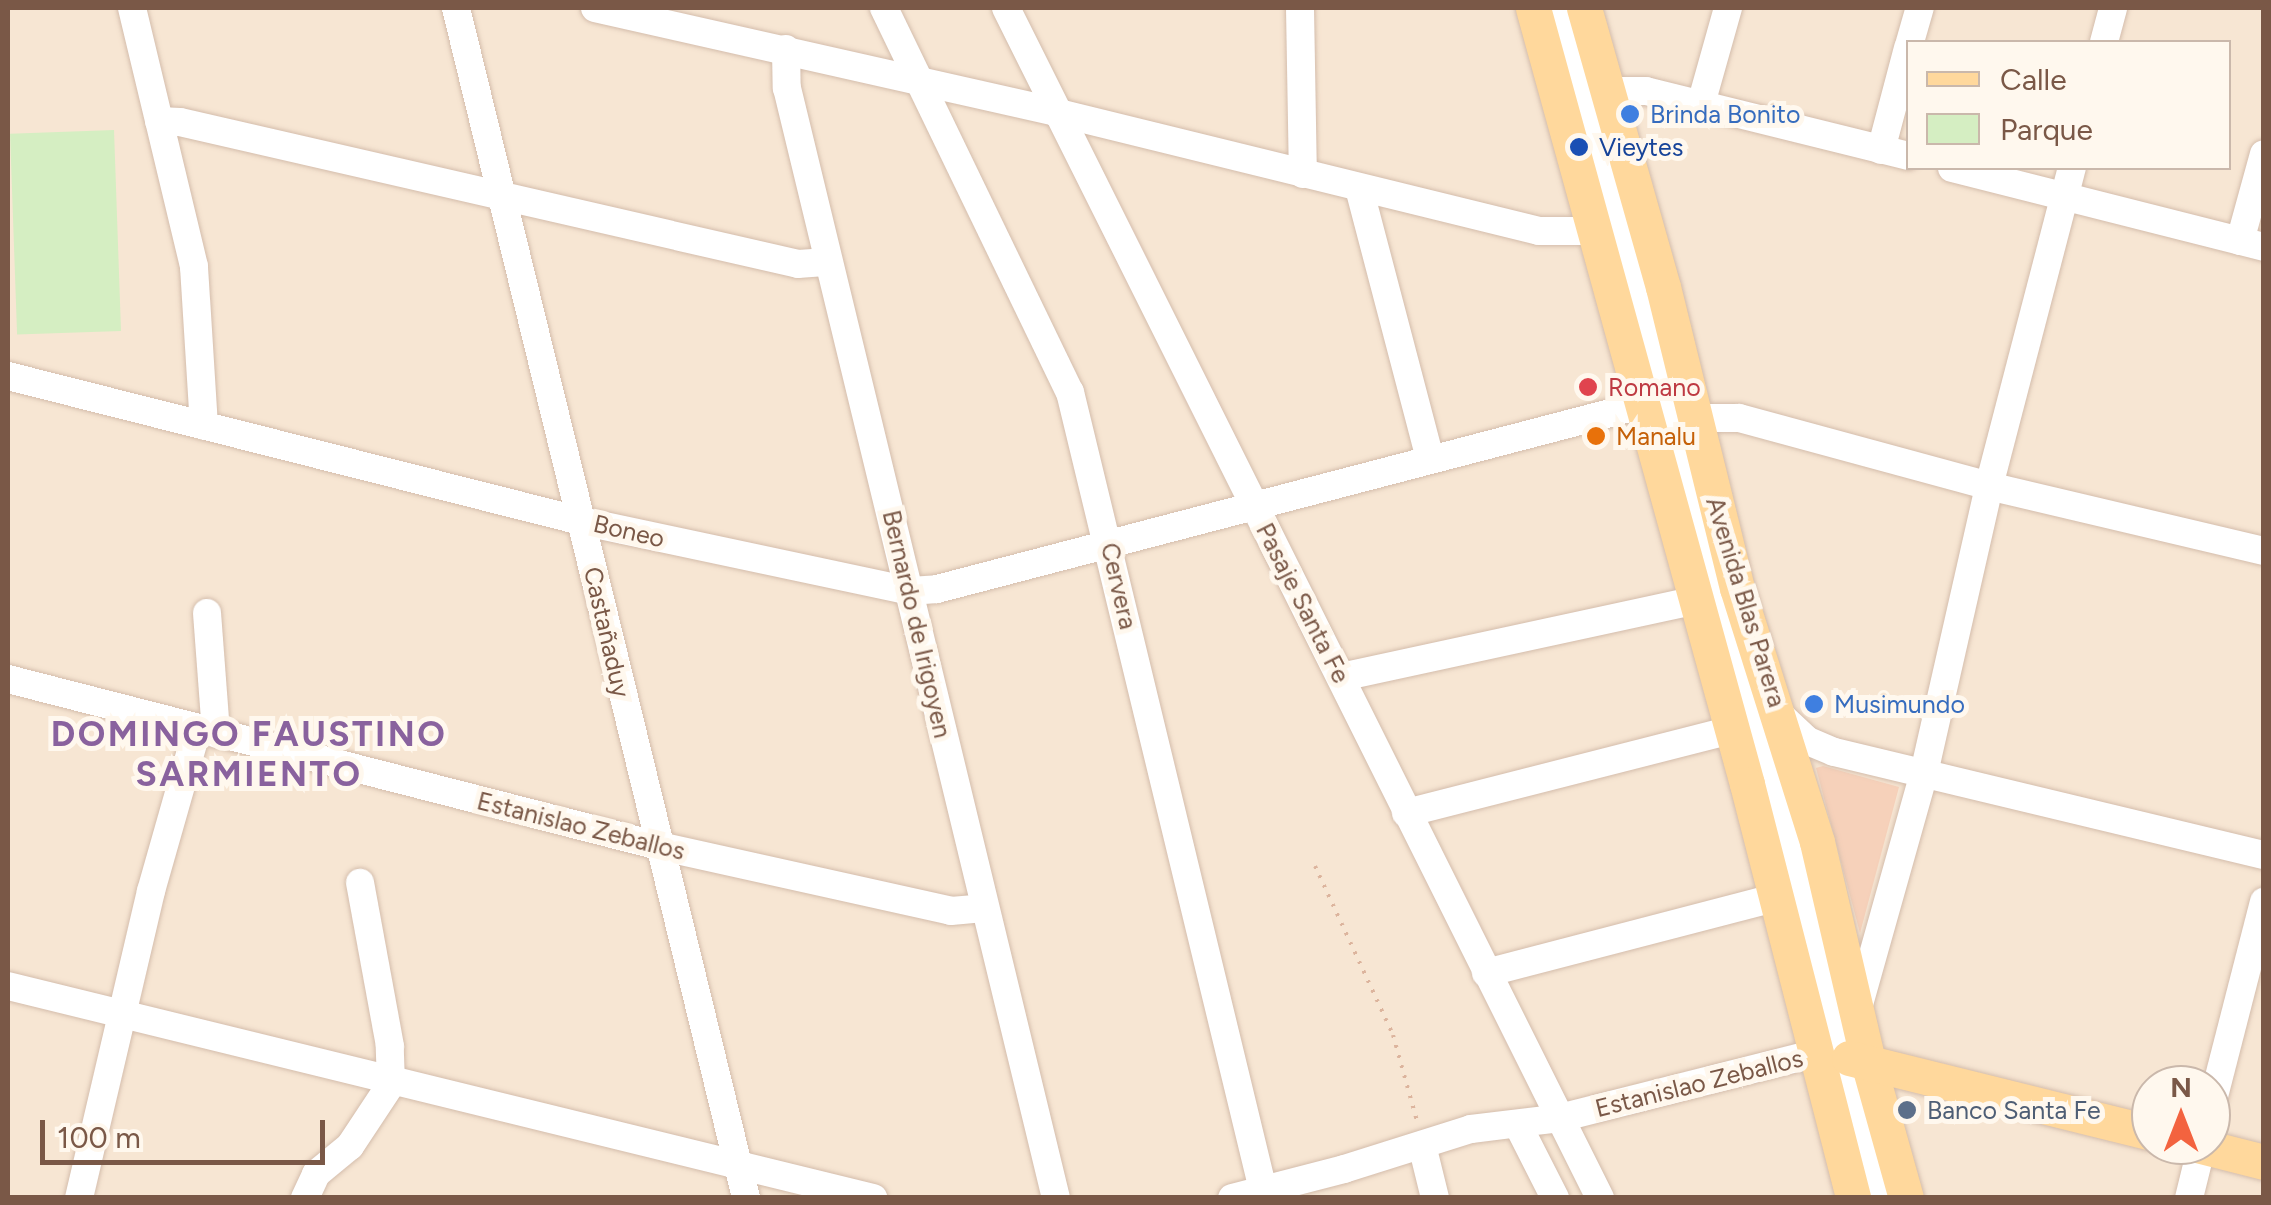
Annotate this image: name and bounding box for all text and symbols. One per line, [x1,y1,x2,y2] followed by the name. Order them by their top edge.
[1906,40,2231,170] legend
[2000,61,2067,98] text: Calle
[1650,99,1800,129] place label: Brinda Bonito
[1619,103,1641,125] marker: Brinda Bonito
[2000,111,2093,148] text: Parque
[1599,132,1683,162] place label: Vieytes
[1568,136,1590,158] marker: Vieytes
[1608,372,1701,402] place label: Romano
[1577,376,1599,398] marker: Romano
[1616,421,1696,451] place label: Manalu
[1585,425,1607,447] marker: Manalu
[1700,493,1792,711] street label: Avenida Blas Parera
[876,507,958,741] street label: Bernardo de Irigoyen
[591,508,667,554] street label: Boneo
[1250,518,1356,688] street label: Pasaje Santa Fe
[1095,540,1143,632] street label: Cervera
[577,564,637,700] street label: Castañaduy
[1834,689,1965,719] place label: Musimundo
[1803,693,1825,715] marker: Musimundo
[51,713,447,795] district label: DOMINGO FAUSTINO SARMIENTO
[474,786,688,866] street label: Estanislao Zeballos
[1592,1043,1806,1123] street label: Estanislao Zeballos
[2131,1065,2231,1165] north arrow
[2170,1070,2192,1104] text: N
[1927,1095,2101,1125] place label: Banco Santa Fe
[1896,1099,1918,1121] marker: Banco Santa Fe
[45,1100,330,1162] scale bar
[57,1119,141,1156] text: 100 m

